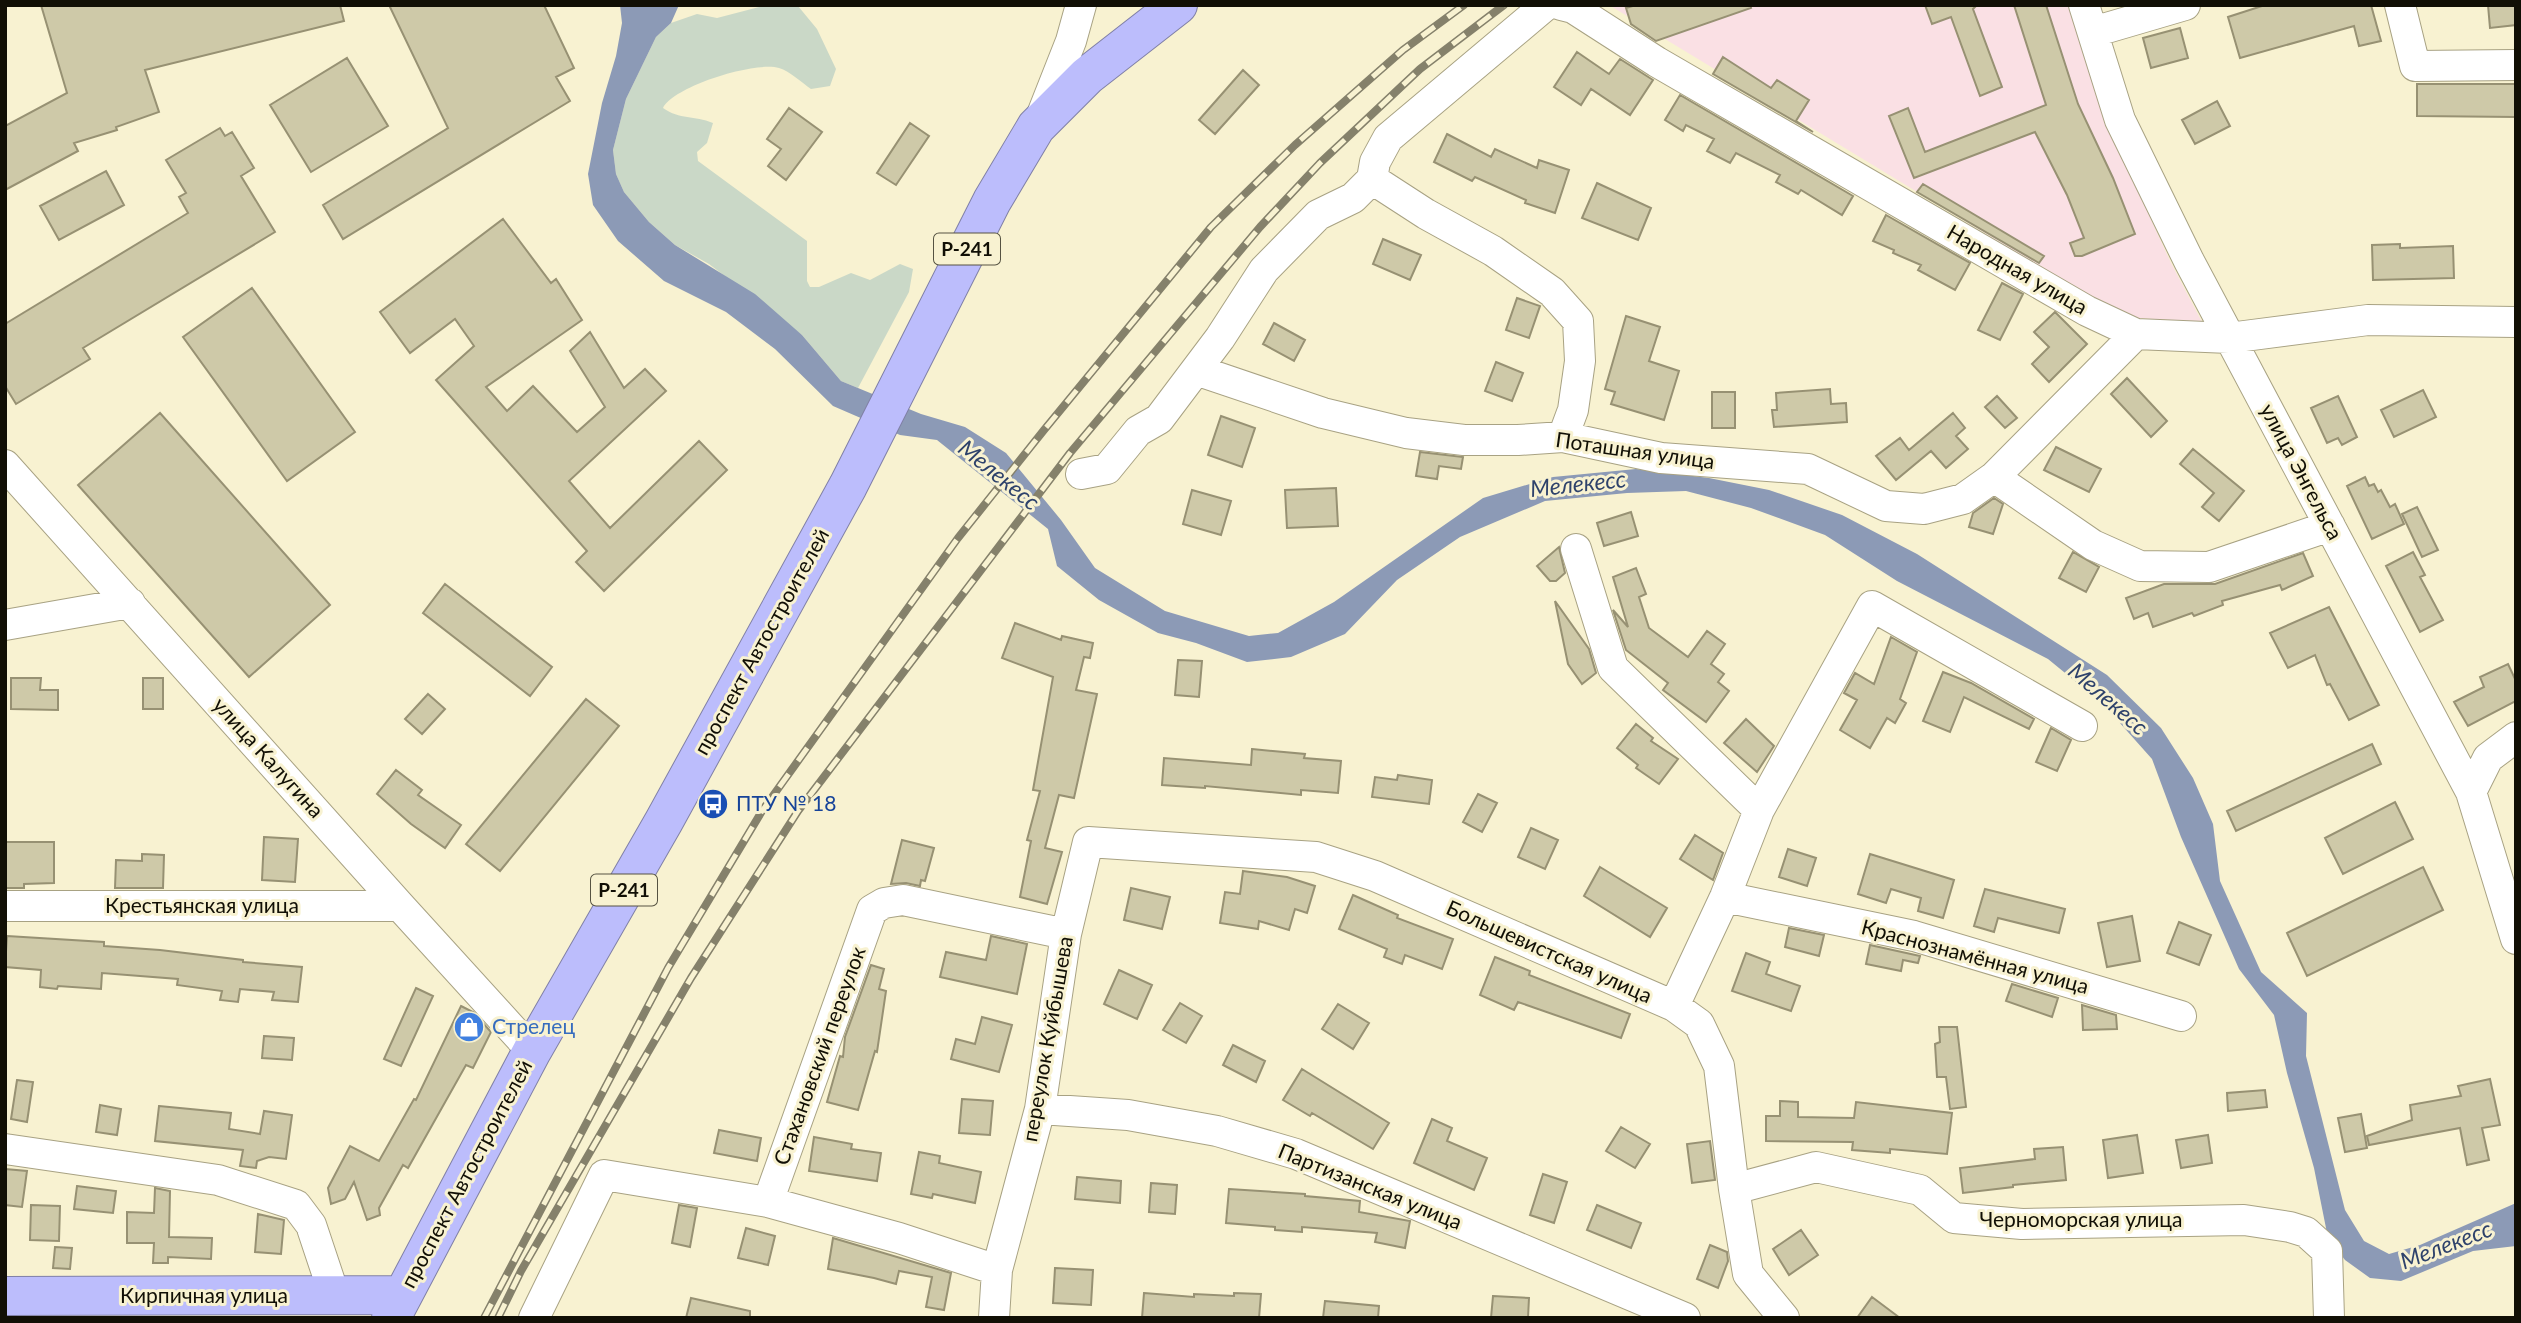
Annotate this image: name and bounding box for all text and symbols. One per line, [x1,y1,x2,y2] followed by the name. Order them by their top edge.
[1943,218,2092,319] street label: Народная улица
[934,233,1000,264] road number: Р-241
[2256,399,2349,544] street label: улица Энгельса
[1554,426,1716,473] street label: Поташная улица
[953,433,1046,515] water label: Мелекесс
[1529,464,1627,502] water label: Мелекесс
[688,524,833,759] street label: проспект Автостроителей
[2063,656,2154,740] water label: Мелекесс
[209,692,330,822] street label: улица Калугина
[696,787,730,821] bus stop icon: ПТУ № 18
[736,790,836,815] place label: ПТУ № 18
[591,874,657,906] road number: Р-241
[105,892,299,917] street label: Крестьянская улица
[1443,894,1656,1007] street label: Большевистская улица
[1859,913,2092,998] street label: Краснознамённая улица
[1016,934,1077,1144] street label: переулок Куйбышева
[767,943,870,1168] street label: Стахановский переулок
[452,1010,486,1044] shop icon: Стрелец
[492,1013,575,1038] place label: Стрелец
[395,1055,537,1292] street label: проспект Автостроителей
[1275,1137,1466,1234] street label: Партизанская улица
[1979,1206,2183,1231] street label: Черноморская улица
[2396,1214,2496,1274] water label: Мелекесс
[120,1282,288,1307] street label: Кирпичная улица

